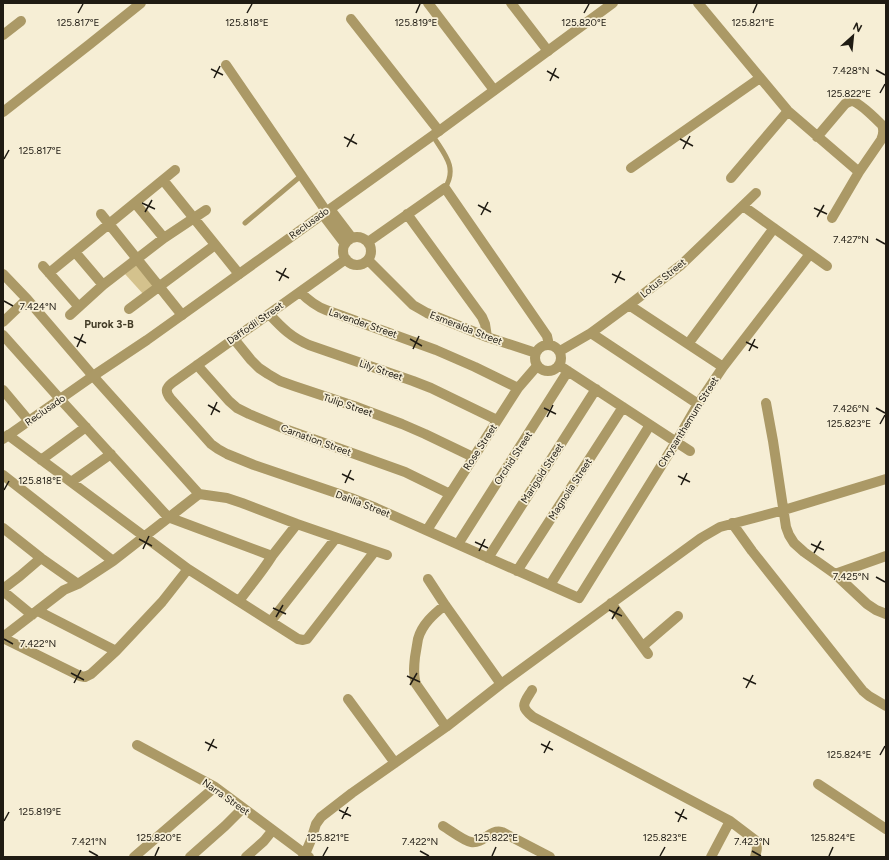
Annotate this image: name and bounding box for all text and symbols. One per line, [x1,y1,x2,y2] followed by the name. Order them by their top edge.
[57,16,99,29] text: 125.817°E
[225,16,269,29] text: 125.818°E
[394,16,438,29] text: 125.819°E
[561,16,607,29] text: 125.820°E
[731,16,775,29] text: 125.821°E
[833,16,873,56] north arrow
[851,20,864,35] text: N
[833,64,869,77] text: 7.428°N
[827,87,871,100] text: 125.822°E
[19,144,61,157] text: 125.817°E
[286,204,332,242] street label: Reclusado
[833,233,869,246] text: 7.427°N
[637,255,689,301] street label: Lotus Street
[224,299,286,347] street label: Daffodil Street
[20,300,56,313] text: 7.424°N
[327,305,399,341] street label: Lavender Street
[428,308,504,348] street label: Esmeralda Street
[84,318,134,331] district label: Purok 3-B
[357,356,405,384] street label: Lily Street
[655,374,721,470] street label: Chrysanthemum Street
[322,390,375,420] street label: Tulip Street
[22,391,68,429] street label: Reclusado
[833,402,869,415] text: 7.426°N
[827,417,871,430] text: 125.823°E
[279,421,353,459] street label: Carnation Street
[460,421,500,473] street label: Rose Street
[491,429,535,487] street label: Orchid Street
[518,440,566,506] street label: Marigold Street
[545,456,595,522] street label: Magnolia Street
[18,474,62,487] text: 125.818°E
[334,488,392,520] street label: Dahlia Street
[833,570,869,583] text: 7.425°N
[20,637,56,650] text: 7.422°N
[826,748,872,761] text: 125.824°E
[200,776,253,818] street label: Narra Street
[18,805,62,818] text: 125.819°E
[136,831,182,844] text: 125.820°E
[306,831,350,844] text: 125.821°E
[474,831,518,844] text: 125.822°E
[643,831,687,844] text: 125.823°E
[810,831,856,844] text: 125.824°E
[72,835,106,848] text: 7.421°N
[402,835,438,848] text: 7.422°N
[734,835,770,848] text: 7.423°N

